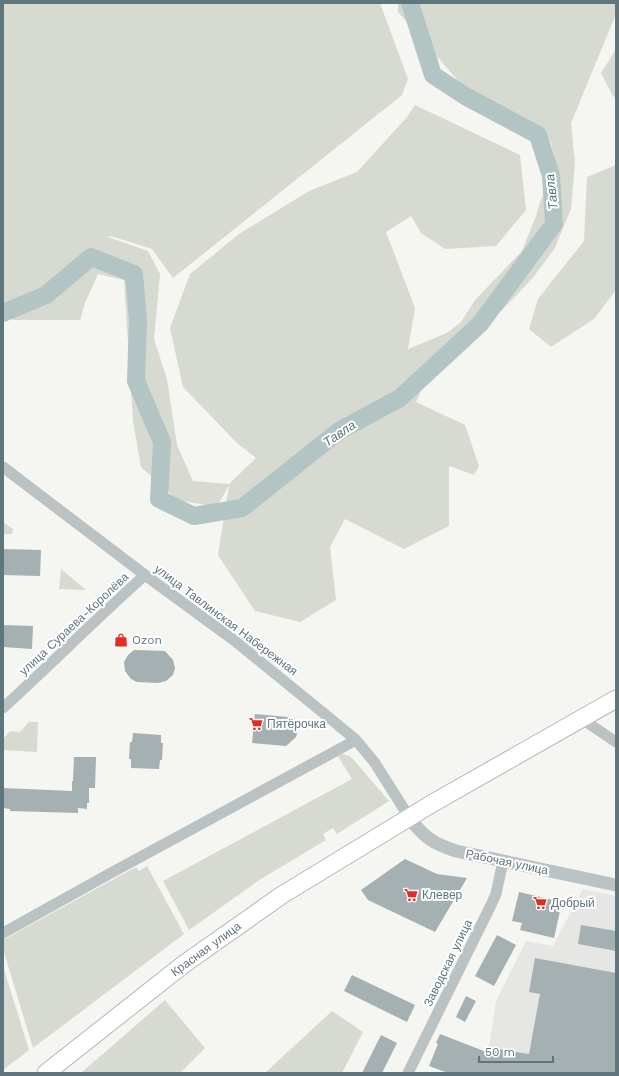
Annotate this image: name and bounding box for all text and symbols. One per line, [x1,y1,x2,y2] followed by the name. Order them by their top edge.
[542,173,561,211] water label: Тавла
[320,417,358,450] water label: Тавла
[152,562,300,678] street label: улица Тавлинская Набережная
[17,570,132,678] street label: улица Сураева-Королёва
[113,632,129,648] shop icon: Ozon
[132,633,162,647] place label: Ozon
[248,716,264,732] supermarket icon: Пятёрочка
[267,717,326,731] place label: Пятёрочка
[464,846,550,878] street label: Рабочая улица
[403,887,419,903] supermarket icon: Клевер
[422,888,463,902] place label: Клевер
[532,895,548,911] supermarket icon: Добрый
[551,896,595,910] place label: Добрый
[421,917,475,1009] street label: Заводская улица
[168,919,244,979] street label: Красная улица
[479,1038,553,1064] scale bar
[485,1045,515,1059] text: 50 m

